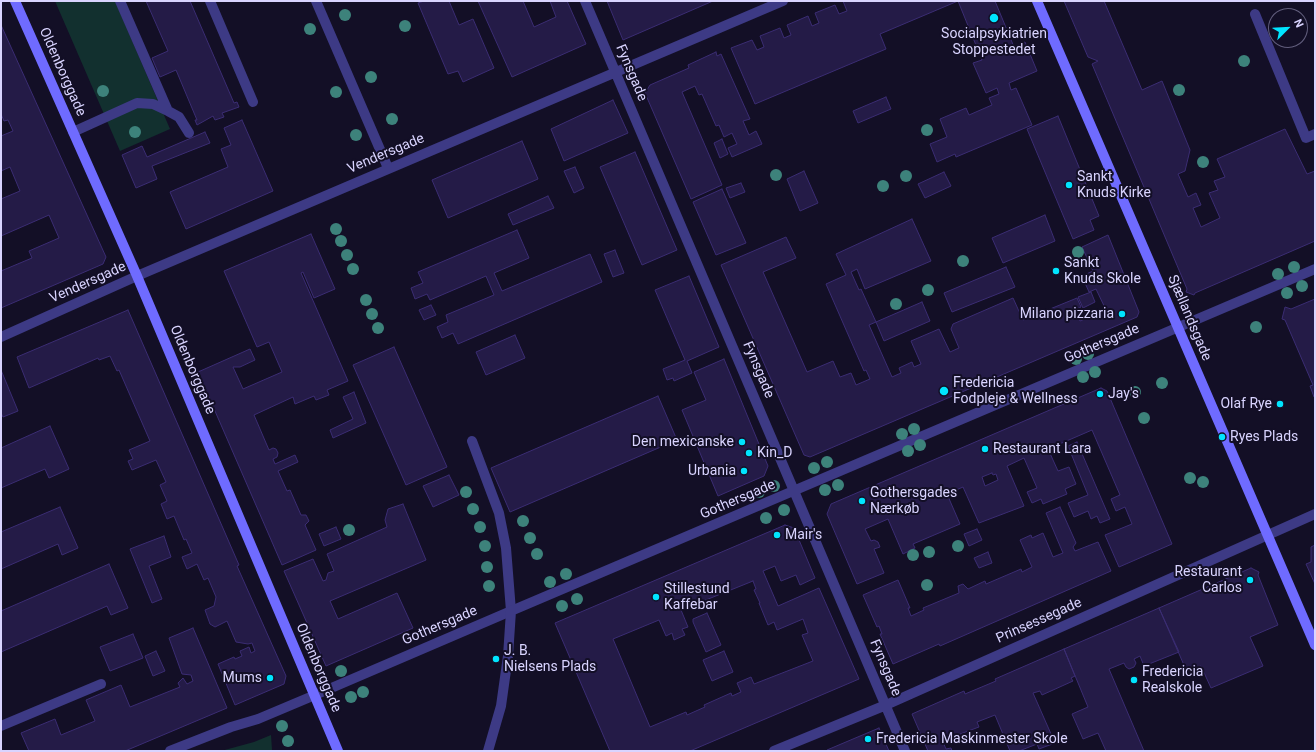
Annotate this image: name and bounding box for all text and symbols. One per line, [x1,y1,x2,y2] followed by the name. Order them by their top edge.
[1268,8,1308,48] north arrow
[988,12,1000,24] marker: Socialpsykiatrien Stoppestedet
[1291,17,1306,30] text: N
[35,25,89,119] street label: Oldenborggade
[941,26,1047,58] place label: Socialpsykiatrien Stoppestedet
[612,42,650,104] street label: Fynsgade
[345,130,427,178] street label: Vendersgade
[1077,169,1151,202] place label: Sankt Knuds Kirke
[1064,180,1074,190] marker: Sankt Knuds Kirke
[1064,255,1141,288] place label: Sankt Knuds Skole
[47,259,129,307] street label: Vendersgade
[1051,266,1061,276] marker: Sankt Knuds Skole
[1163,273,1215,363] street label: Sjællandsgade
[1020,306,1114,322] place label: Milano pizzaria
[1117,309,1127,319] marker: Milano pizzaria
[1062,321,1142,367] street label: Gothersgade
[166,323,218,417] street label: Oldenborggade
[739,339,777,401] street label: Fynsgade
[953,375,1078,408] place label: Fredericia Fodpleje & Wellness
[938,385,950,397] marker: Fredericia Fodpleje & Wellness
[1108,386,1139,402] place label: Jay's
[1095,389,1105,399] marker: Jay's
[1220,396,1272,412] place label: Olaf Rye
[1275,399,1285,409] marker: Olaf Rye
[1230,429,1298,445] place label: Ryes Plads
[1217,432,1227,442] marker: Ryes Plads
[632,434,734,450] place label: Den mexicanske
[737,437,747,447] marker: Den mexicanske
[993,441,1091,457] place label: Restaurant Lara
[980,444,990,454] marker: Restaurant Lara
[757,445,792,461] place label: Kin_D
[744,448,754,458] marker: Kin_D
[688,463,736,479] place label: Urbania
[739,466,749,476] marker: Urbania
[698,477,778,523] street label: Gothersgade
[870,485,957,518] place label: Gothersgades Nærkøb
[857,496,867,506] marker: Gothersgades Nærkøb
[785,527,822,543] place label: Mair's
[772,530,782,540] marker: Mair's
[1174,564,1242,596] place label: Restaurant Carlos
[1245,575,1255,585] marker: Restaurant Carlos
[664,581,730,614] place label: Stillestund Kaffebar
[651,592,661,602] marker: Stillestund Kaffebar
[994,595,1084,647] street label: Prinsessegade
[400,603,480,649] street label: Gothersgade
[292,621,344,715] street label: Oldenborggade
[866,637,904,699] street label: Fynsgade
[504,643,596,676] place label: J. B. Nielsens Plads
[491,654,501,664] marker: J. B. Nielsens Plads
[1142,664,1203,696] place label: Fredericia Realskole
[223,670,262,686] place label: Mums
[265,673,275,683] marker: Mums
[1129,675,1139,685] marker: Fredericia Realskole
[876,731,1068,747] place label: Fredericia Maskinmester Skole
[863,734,873,744] marker: Fredericia Maskinmester Skole

